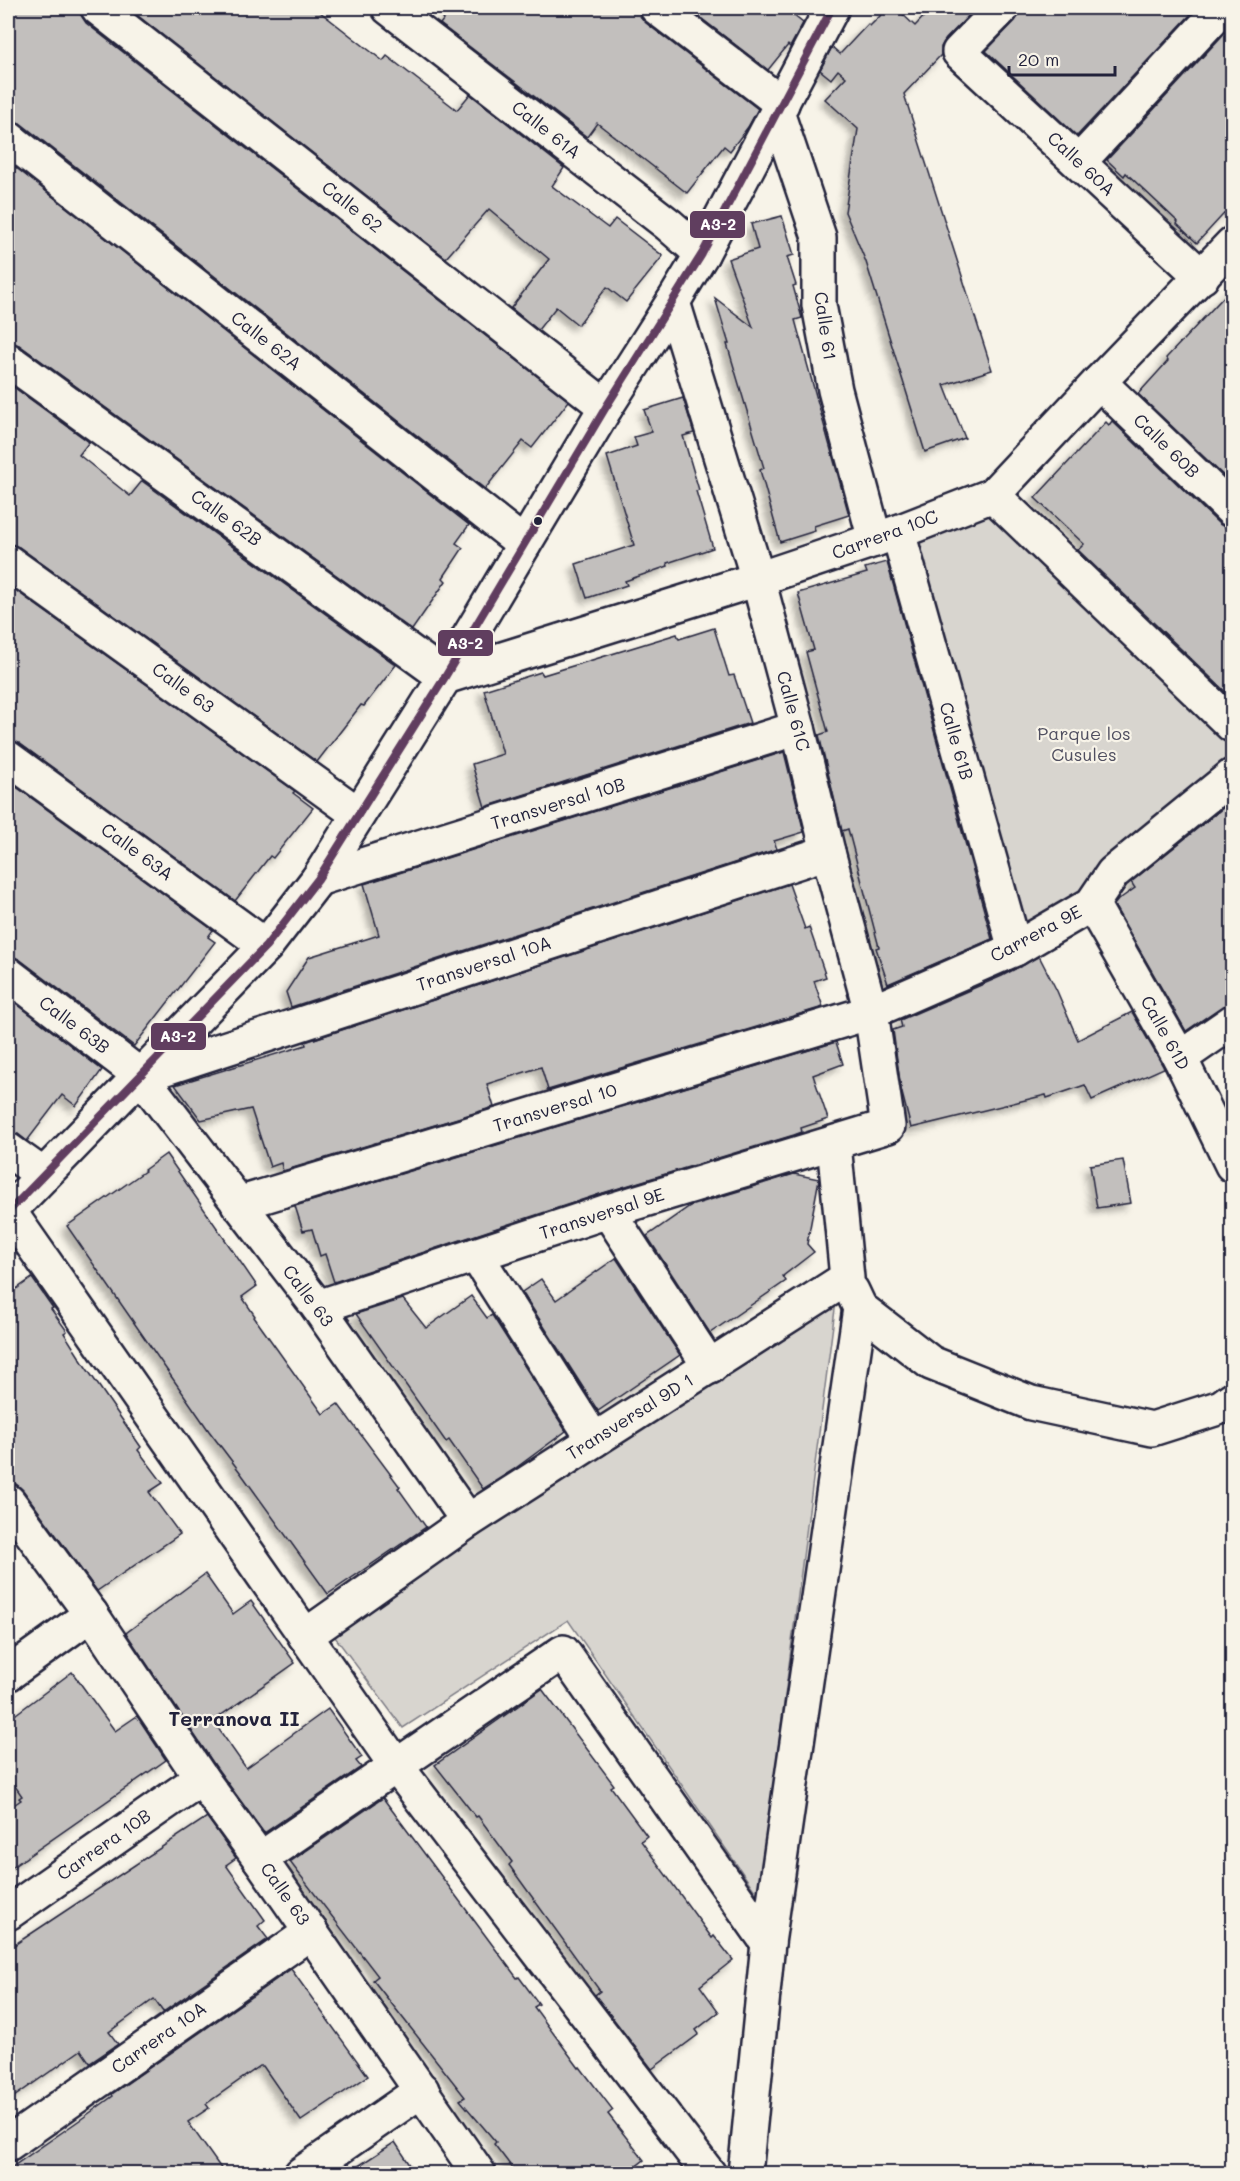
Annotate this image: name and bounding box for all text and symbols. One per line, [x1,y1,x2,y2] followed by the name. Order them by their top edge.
[1009,39,1116,77] scale bar
[1018,47,1059,71] text: 20 m
[507,95,586,164] street label: Calle 61A
[1043,126,1121,201] street label: Calle 60A
[317,175,388,237] street label: Calle 62
[689,210,746,239] line badge: A3-2
[700,213,736,234] text: A3-2
[809,290,843,362] street label: Calle 61
[226,305,307,375] street label: Calle 62A
[1128,408,1205,483] street label: Calle 60B
[186,483,267,551] street label: Calle 62B
[828,504,941,564] street label: Carrera 10C
[532,515,544,527] unlabelled marker
[437,629,494,657] line badge: A3-2
[447,632,483,653] text: A3-2
[148,656,220,718] street label: Calle 63
[772,668,816,753] street label: Calle 61C
[934,699,980,783] street label: Calle 61B
[1037,721,1131,766] park label: Parque los Cusules
[488,771,628,835] street label: Transversal 10B
[97,817,179,886] street label: Calle 63A
[986,899,1085,967] street label: Carrera 9E
[413,930,554,996] street label: Transversal 10A
[34,990,115,1059] street label: Calle 63B
[1136,991,1196,1074] street label: Calle 61D
[150,1022,207,1051] line badge: A3-2
[160,1025,196,1046] text: A3-2
[490,1077,619,1137] street label: Transversal 10
[536,1182,667,1245] street label: Transversal 9E
[278,1260,340,1331] street label: Calle 63
[561,1367,698,1465] street label: Transversal 9D 1
[168,1705,300,1731] district label: Terranova II
[52,1803,155,1885] street label: Carrera 10B
[256,1857,316,1930] street label: Calle 63
[106,1996,211,2079] street label: Carrera 10A

